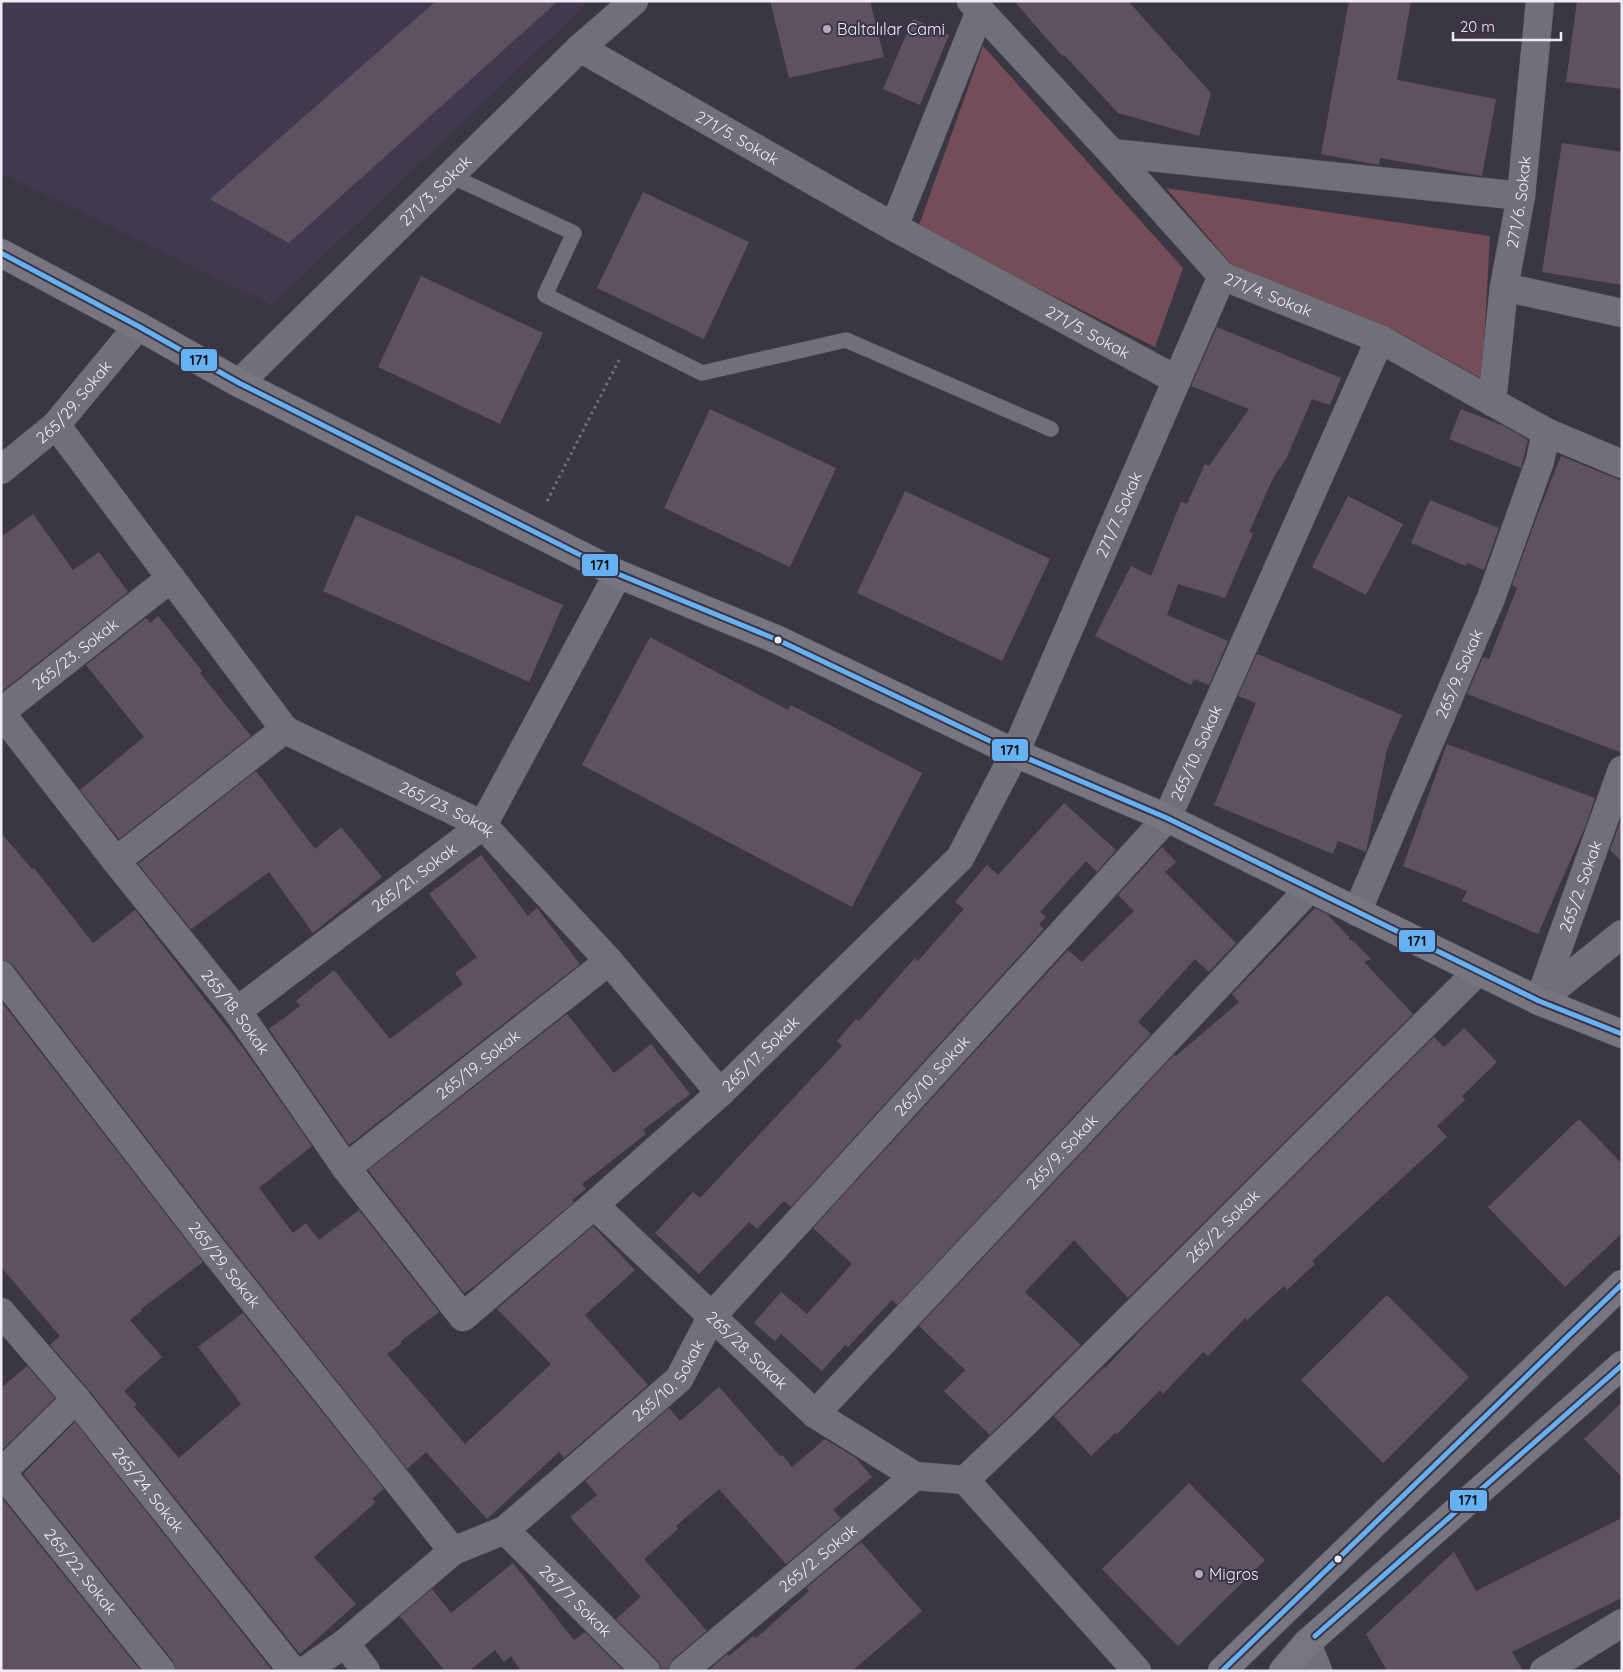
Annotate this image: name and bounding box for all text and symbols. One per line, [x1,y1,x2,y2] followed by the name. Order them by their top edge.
[1453,10,1560,42] scale bar
[1460,17,1495,36] text: 20 m
[837,19,945,39] place label: Baltalılar Cami
[821,23,833,35] marker: Baltalılar Cami
[692,106,783,169] street label: 271/5. Sokak
[395,151,475,230] street label: 271/3. Sokak
[1501,155,1535,250] street label: 271/6. Sokak
[1221,268,1315,321] street label: 271/4. Sokak
[1042,301,1134,363] street label: 271/5. Sokak
[180,348,218,372] line badge: 171
[189,351,209,369] text: 171
[32,356,115,447] street label: 265/29. Sokak
[1091,468,1146,561] street label: 271/7. Sokak
[581,553,619,577] line badge: 171
[590,556,610,574] text: 171
[28,614,122,694] street label: 265/23. Sokak
[1431,626,1487,722] street label: 265/9. Sokak
[773,635,783,645] unlabelled marker
[1166,702,1226,804] street label: 265/10. Sokak
[991,738,1029,762] line badge: 171
[1000,741,1020,759] text: 171
[396,776,499,842] street label: 265/23. Sokak
[367,838,461,916] street label: 265/21. Sokak
[1555,838,1606,935] street label: 265/2. Sokak
[1398,929,1436,953] line badge: 171
[1407,932,1427,950] text: 171
[197,965,274,1058] street label: 265/18. Sokak
[717,1011,803,1096] street label: 265/17. Sokak
[432,1025,524,1103] street label: 265/19. Sokak
[890,1031,974,1120] street label: 265/10. Sokak
[1022,1110,1102,1193] street label: 265/9. Sokak
[1181,1185,1264,1267] street label: 265/2. Sokak
[185,1217,265,1312] street label: 265/29. Sokak
[702,1307,792,1393] street label: 265/28. Sokak
[627,1336,708,1426] street label: 265/10. Sokak
[108,1443,189,1537] street label: 265/24. Sokak
[1449,1489,1488,1512] line badge: 171
[1458,1491,1478,1509] text: 171
[774,1519,861,1596] street label: 265/2. Sokak
[40,1524,122,1618] street label: 265/22. Sokak
[1333,1554,1343,1564] unlabelled marker
[535,1560,616,1641] street label: 267/7. Sokak
[1209,1564,1259,1584] place label: Migros
[1193,1568,1205,1580] marker: Migros

